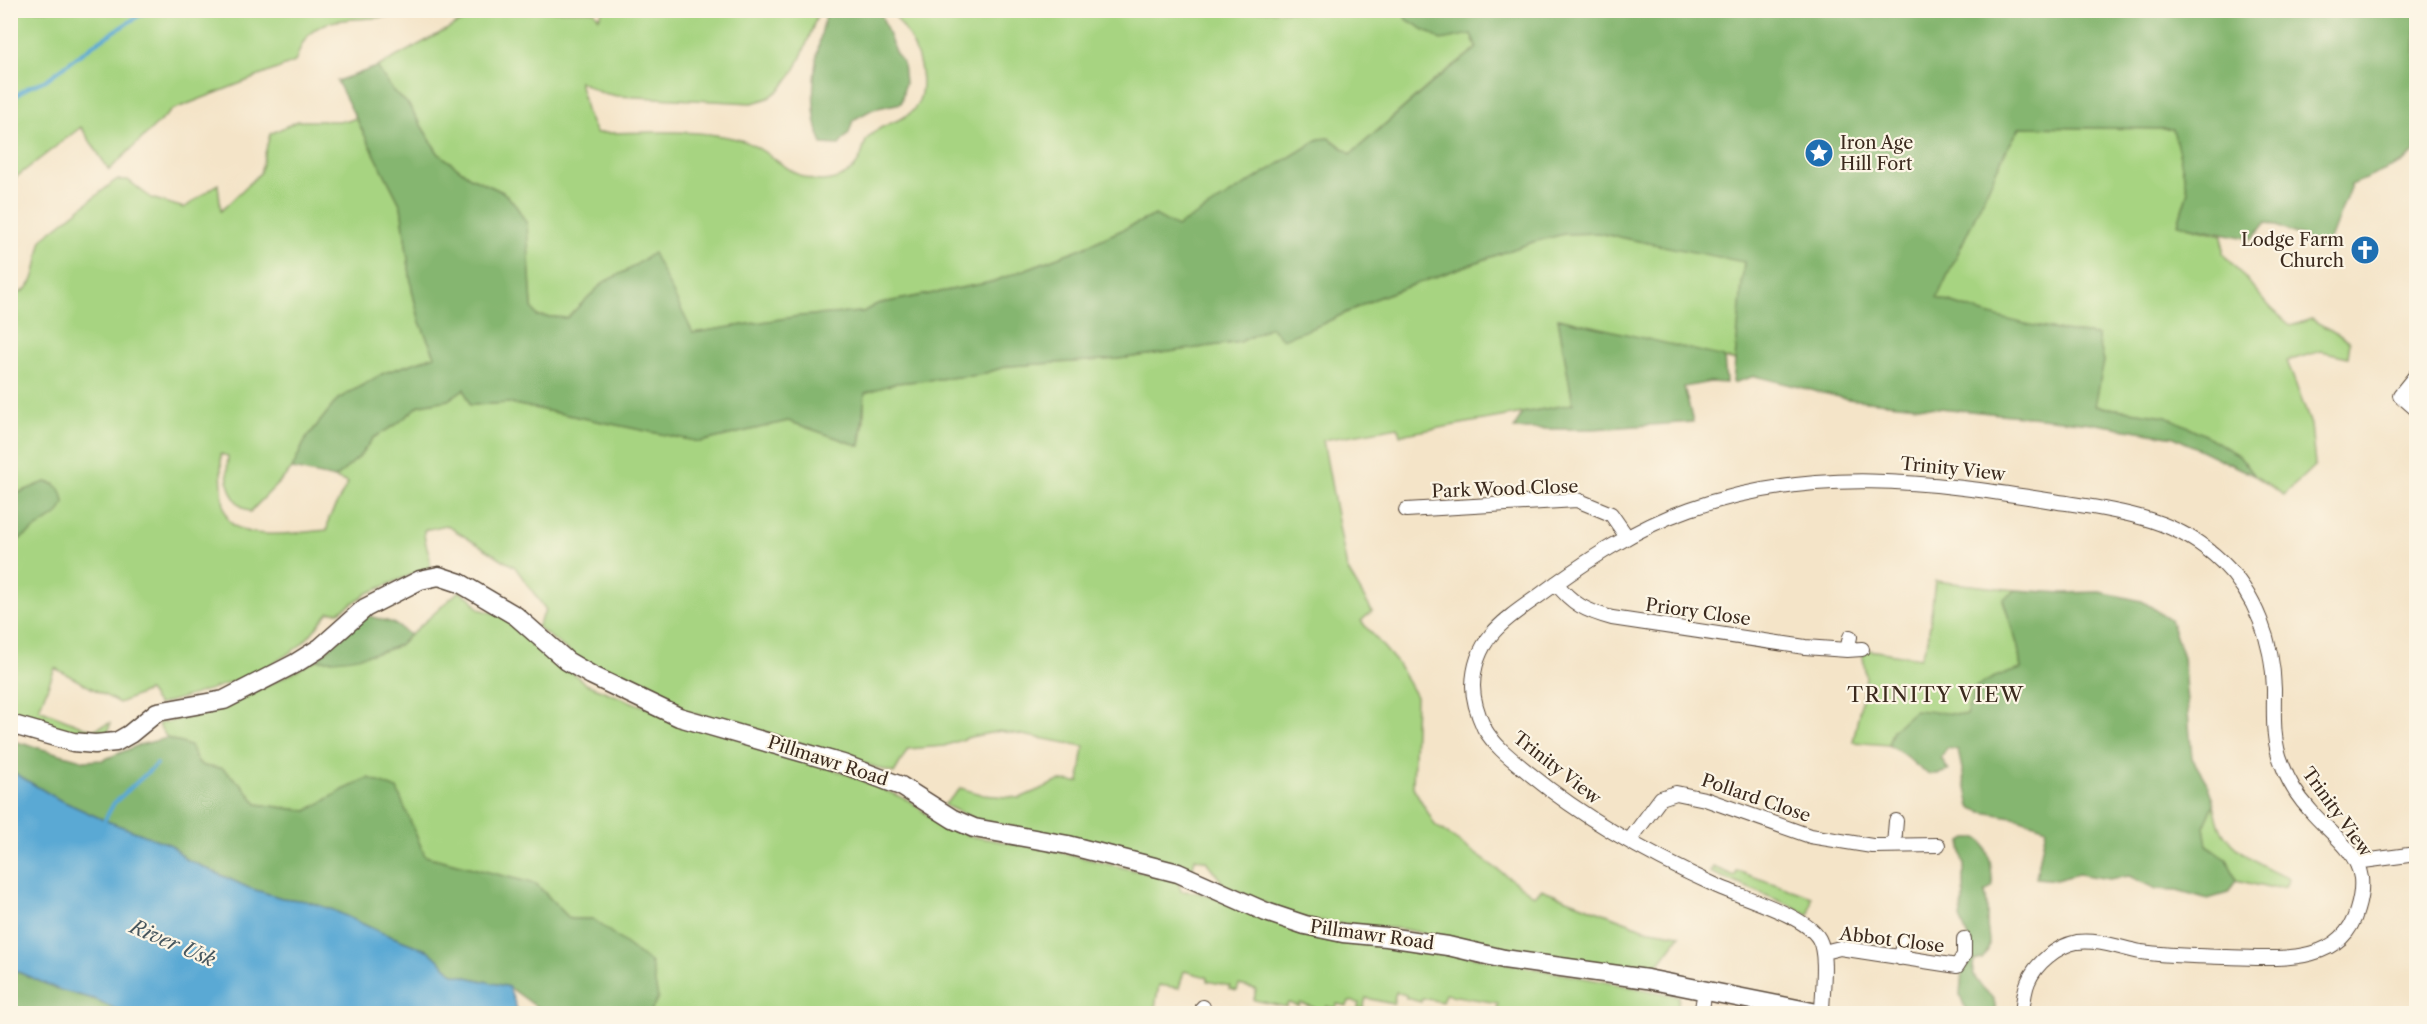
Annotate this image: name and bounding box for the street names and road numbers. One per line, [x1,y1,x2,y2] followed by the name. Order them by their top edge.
[1899,453,2008,486] street label: Trinity View
[1431,475,1579,503] street label: Park Wood Close
[1644,594,1752,630] street label: Priory Close
[1509,727,1606,810] street label: Trinity View
[765,731,891,791] street label: Pillmawr Road
[2297,763,2377,862] street label: Trinity View
[1699,769,1813,827] street label: Pollard Close
[1308,915,1436,955] street label: Pillmawr Road
[1837,923,1946,957] street label: Abbot Close

